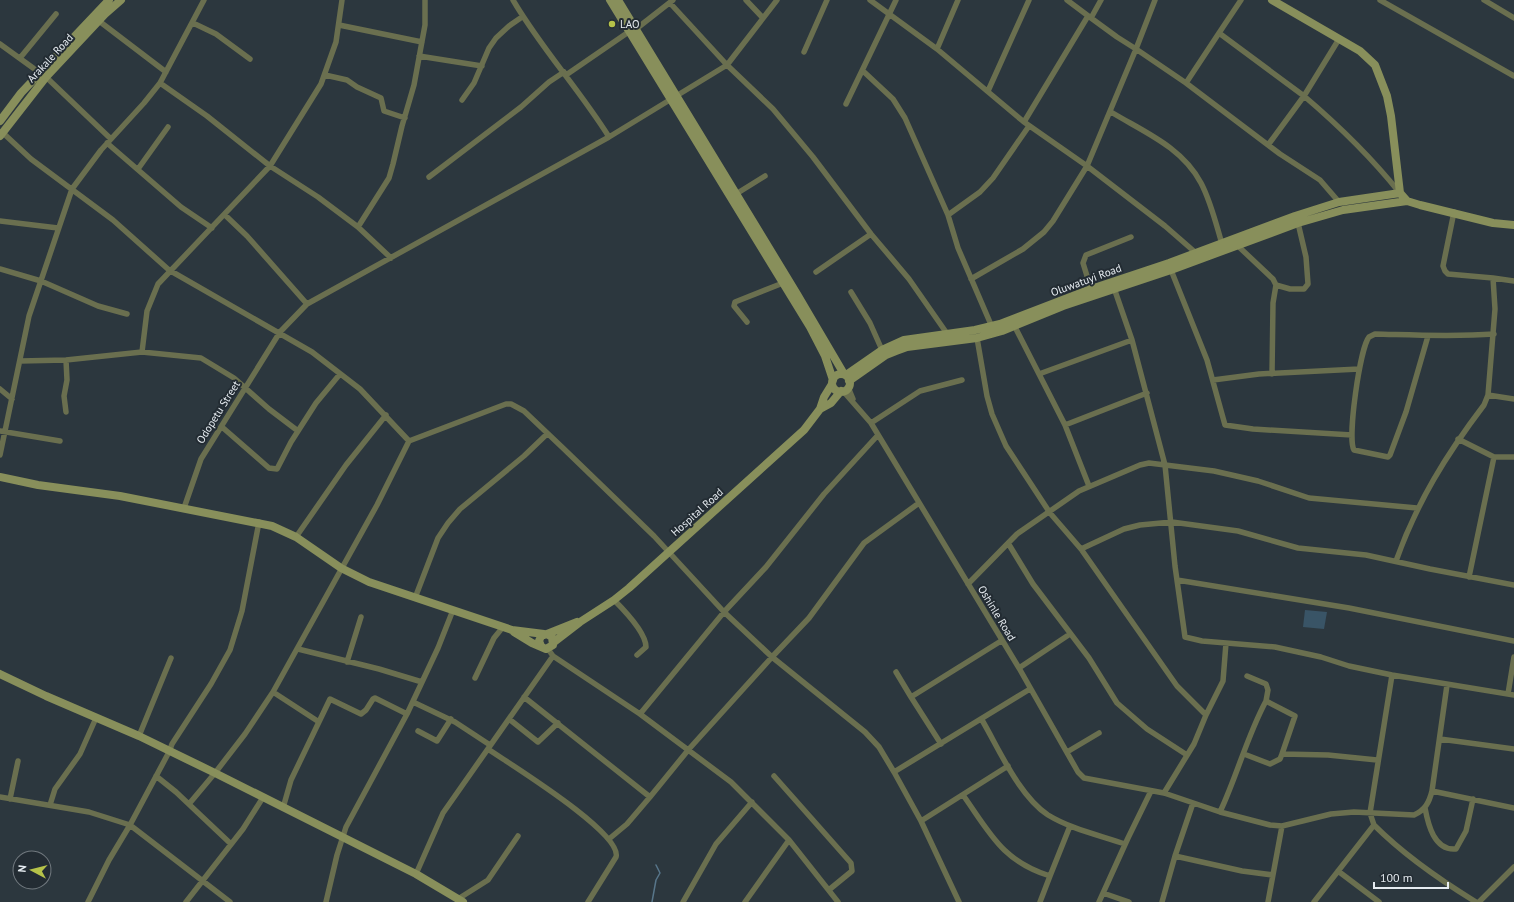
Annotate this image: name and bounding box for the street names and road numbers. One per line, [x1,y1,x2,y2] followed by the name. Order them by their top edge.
[24,31,76,85] street label: Arakale Road
[1049,261,1123,299] street label: Oluwatuyi Road
[193,378,243,446] street label: Odopetu Street
[668,485,726,539] street label: Hospital Road
[975,583,1019,643] street label: Oshinle Road

